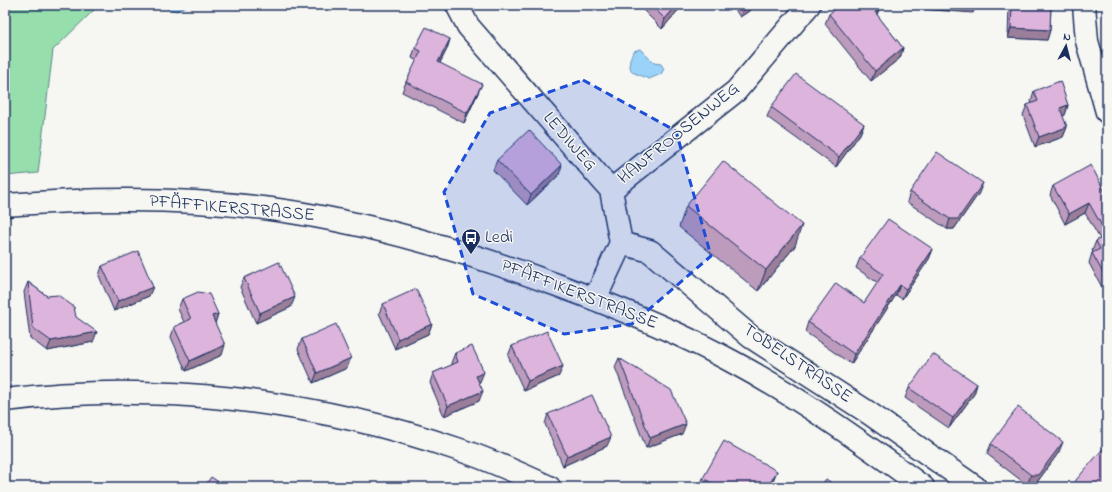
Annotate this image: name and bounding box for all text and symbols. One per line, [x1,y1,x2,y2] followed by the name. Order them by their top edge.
[1046,26,1086,66] north arrow
[1062,29,1072,45] text: N
[613,77,745,191] street label: HANFROOSENWEG
[536,107,602,177] street label: LEDIWEG
[148,189,316,229] street label: PFÄFFIKERSTRASSE
[485,225,513,251] place label: Ledi
[460,227,482,255] bus stop icon: Ledi
[497,253,661,337] street label: PFÄFFIKERSTRASSE
[737,318,857,410] street label: TOBELSTRASSE

